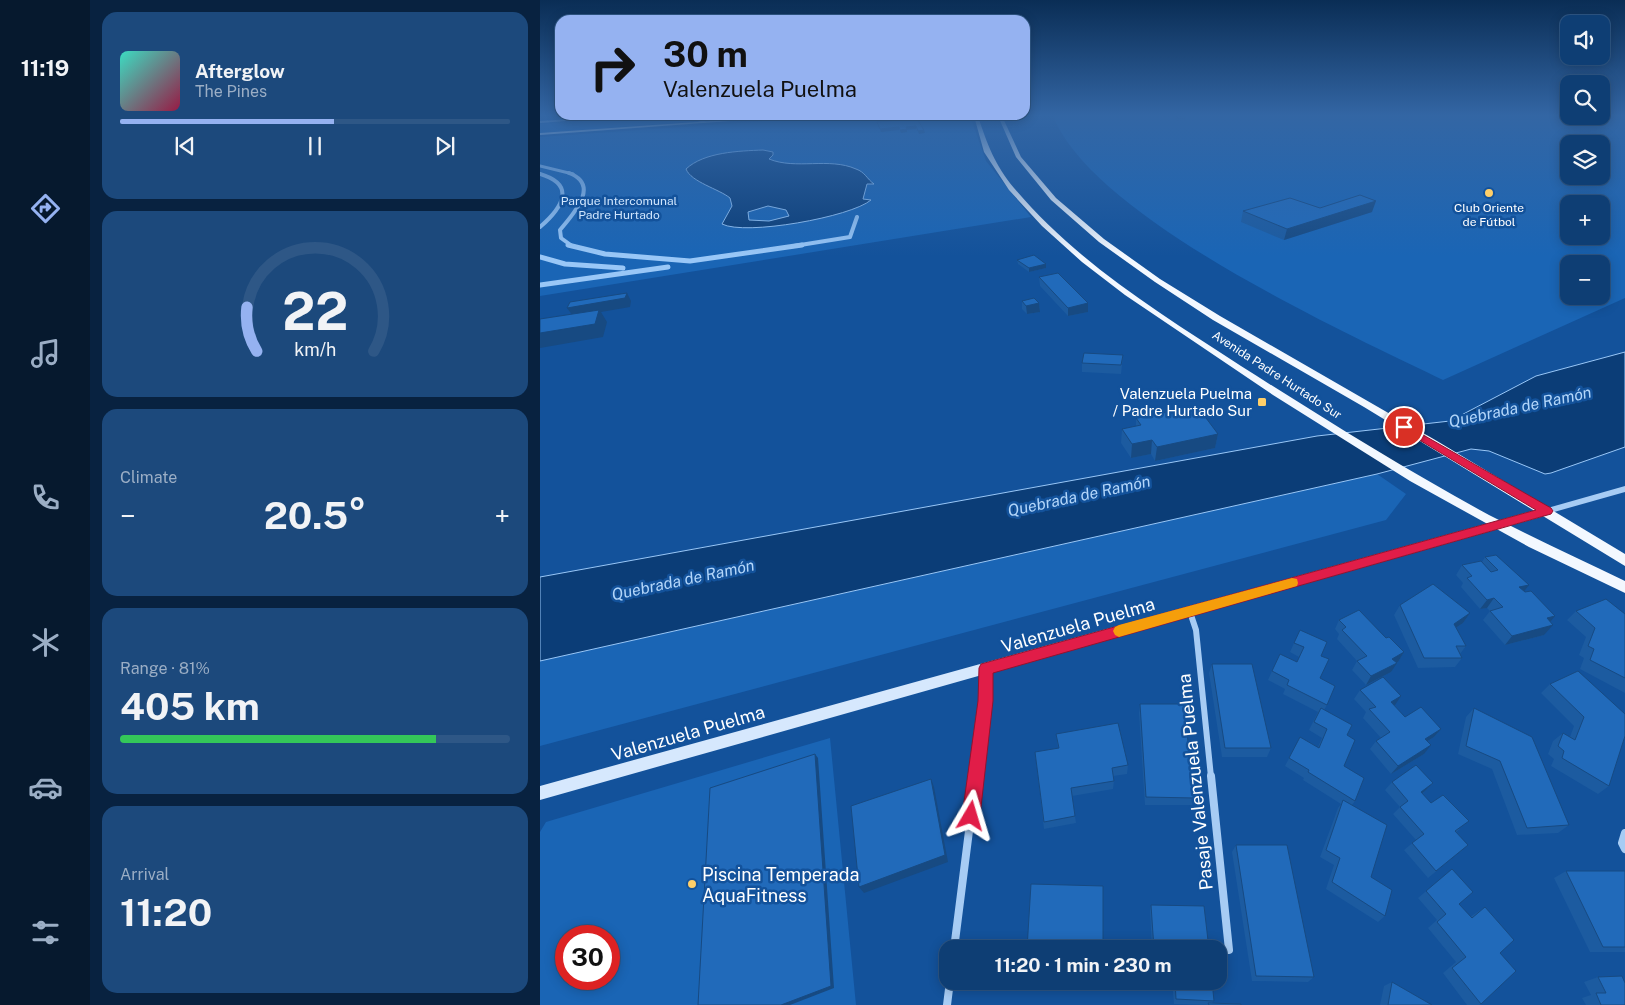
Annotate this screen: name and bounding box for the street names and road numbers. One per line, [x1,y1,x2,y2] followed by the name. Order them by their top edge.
[1210,328,1345,422] street label: Avenida Padre Hurtado Sur
[999,593,1157,657] street label: Valenzuela Puelma
[1173,673,1217,891] street label: Pasaje Valenzuela Puelma
[609,701,767,765] street label: Valenzuela Puelma

